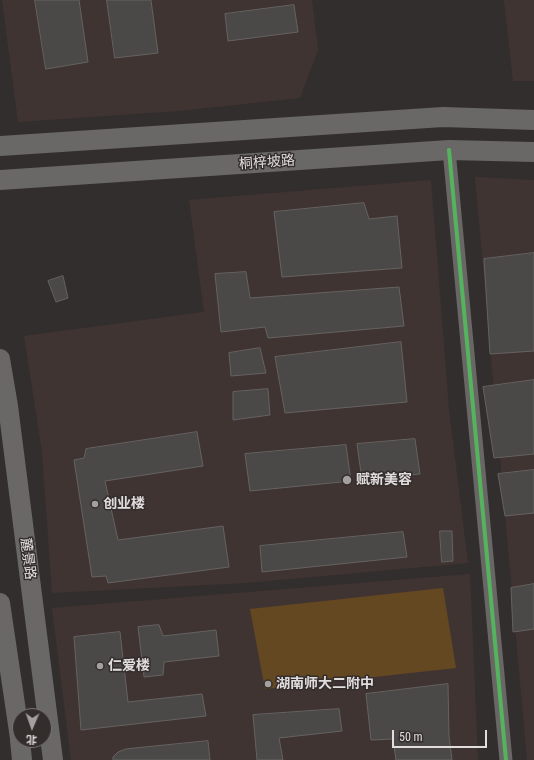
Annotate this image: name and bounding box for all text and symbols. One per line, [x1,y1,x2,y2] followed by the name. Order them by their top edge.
[238,153,296,173] street label: 桐梓坡路
[356,472,412,488] place label: 赋新美容
[341,474,353,486] marker: 赋新美容
[103,496,145,512] place label: 创业楼
[90,499,100,509] marker: 创业楼
[16,537,38,581] street label: 麓景路
[108,658,150,674] place label: 仁爱楼
[95,661,105,671] marker: 仁爱楼
[276,676,374,692] place label: 湖南师大二附中
[263,679,273,689] marker: 湖南师大二附中
[12,708,52,748] north arrow
[394,722,489,748] scale bar
[399,730,423,744] text: 50 m
[26,733,37,746] text: 北

